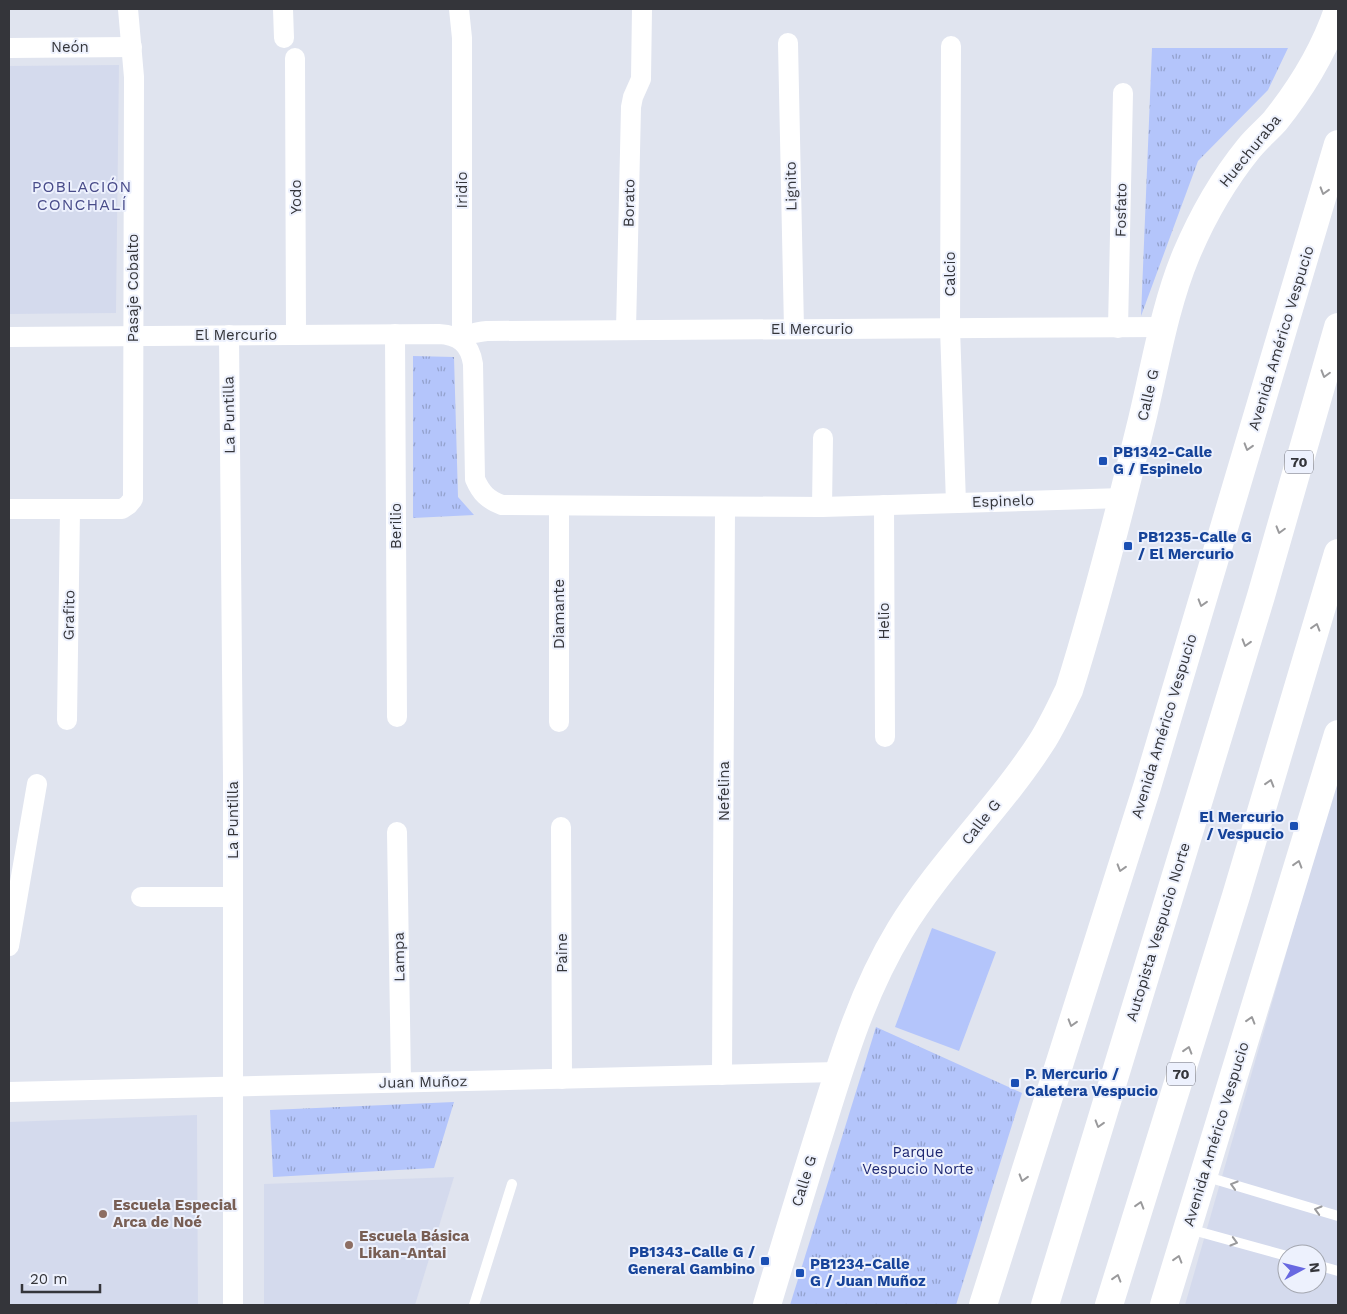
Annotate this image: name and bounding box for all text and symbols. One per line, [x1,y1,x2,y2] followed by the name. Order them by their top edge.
[51,38,89,56] street label: Neón
[1215,111,1285,191] street label: Huechuraba
[782,161,800,211] street label: Lignito
[453,172,471,208] street label: Iridio
[32,177,132,214] district label: POBLACIÓN CONCHALÍ
[620,179,638,227] street label: Borato
[287,180,305,214] street label: Yodo
[1112,183,1130,237] street label: Fosfato
[1320,187,1330,195] one-way arrow
[124,234,142,342] street label: Pasaje Cobalto
[1244,244,1318,432] street label: Avenida Américo Vespucio
[941,252,959,296] street label: Calcio
[771,320,853,338] street label: El Mercurio
[195,326,277,344] street label: El Mercurio
[1133,367,1163,423] street label: Calle G
[1320,370,1330,378] one-way arrow
[219,375,239,454] street label: La Puntilla
[1113,443,1213,478] place label: PB1342-Calle G / Espinelo
[1244,443,1254,451] one-way arrow
[1285,451,1313,474] road number: 70
[1097,455,1109,467] marker: PB1342-Calle G / Espinelo
[972,491,1034,511] street label: Espinelo
[387,503,405,549] street label: Berilio
[1275,526,1285,534] one-way arrow
[1138,528,1252,563] place label: PB1235-Calle G / El Mercurio
[1122,540,1134,552] marker: PB1235-Calle G / El Mercurio
[550,579,568,649] street label: Diamante
[60,590,78,640] street label: Grafito
[1197,599,1207,607] one-way arrow
[875,602,893,640] street label: Helio
[1311,623,1321,631] one-way arrow
[1127,632,1201,820] street label: Avenida Américo Vespucio
[1242,638,1252,647] one-way arrow
[715,760,733,821] street label: Nefelina
[1264,779,1274,787] one-way arrow
[224,781,242,859] street label: La Puntilla
[958,796,1004,848] street label: Calle G
[1199,808,1284,843] place label: El Mercurio / Vespucio
[1288,820,1300,832] marker: El Mercurio / Vespucio
[1122,840,1194,1024] street label: Autopista Vespucio Norte
[1293,860,1303,869] one-way arrow
[1116,863,1126,872] one-way arrow
[390,932,408,982] street label: Lampa
[553,933,571,973] street label: Paine
[1245,1016,1255,1024] one-way arrow
[1068,1018,1078,1027] one-way arrow
[1179,1040,1253,1228] street label: Avenida Américo Vespucio
[1183,1046,1193,1055] one-way arrow
[1167,1062,1195,1086] road number: 70
[1025,1065,1158,1100] place label: P. Mercurio / Caletera Vespucio
[379,1072,467,1092] street label: Juan Muñoz
[1009,1077,1021,1089] marker: P. Mercurio / Caletera Vespucio
[1095,1119,1105,1128] one-way arrow
[862,1143,974,1178] park label: Parque Vespucio Norte
[788,1153,820,1209] street label: Calle G
[1019,1173,1029,1182] one-way arrow
[1230,1181,1238,1191] one-way arrow
[113,1196,237,1231] place label: Escuela Especial Arca de Noé
[1134,1201,1144,1210] one-way arrow
[1314,1206,1322,1216] one-way arrow
[97,1208,109,1220] marker: Escuela Especial Arca de Noé
[359,1227,470,1262] place label: Escuela Básica Likan-Antai
[1229,1236,1238,1246] one-way arrow
[343,1239,355,1251] marker: Escuela Básica Likan-Antai
[628,1243,755,1278] place label: PB1343-Calle G / General Gambino
[1277,1244,1327,1294] north arrow
[759,1255,771,1267] marker: PB1343-Calle G / General Gambino
[810,1255,926,1290] place label: PB1234-Calle G / Juan Muñoz
[1172,1255,1182,1263] one-way arrow
[1306,1261,1323,1274] text: N
[22,1262,100,1294] scale bar
[794,1267,806,1279] marker: PB1234-Calle G / Juan Muñoz
[30,1270,68,1288] text: 20 m
[1112,1275,1122,1283] one-way arrow

